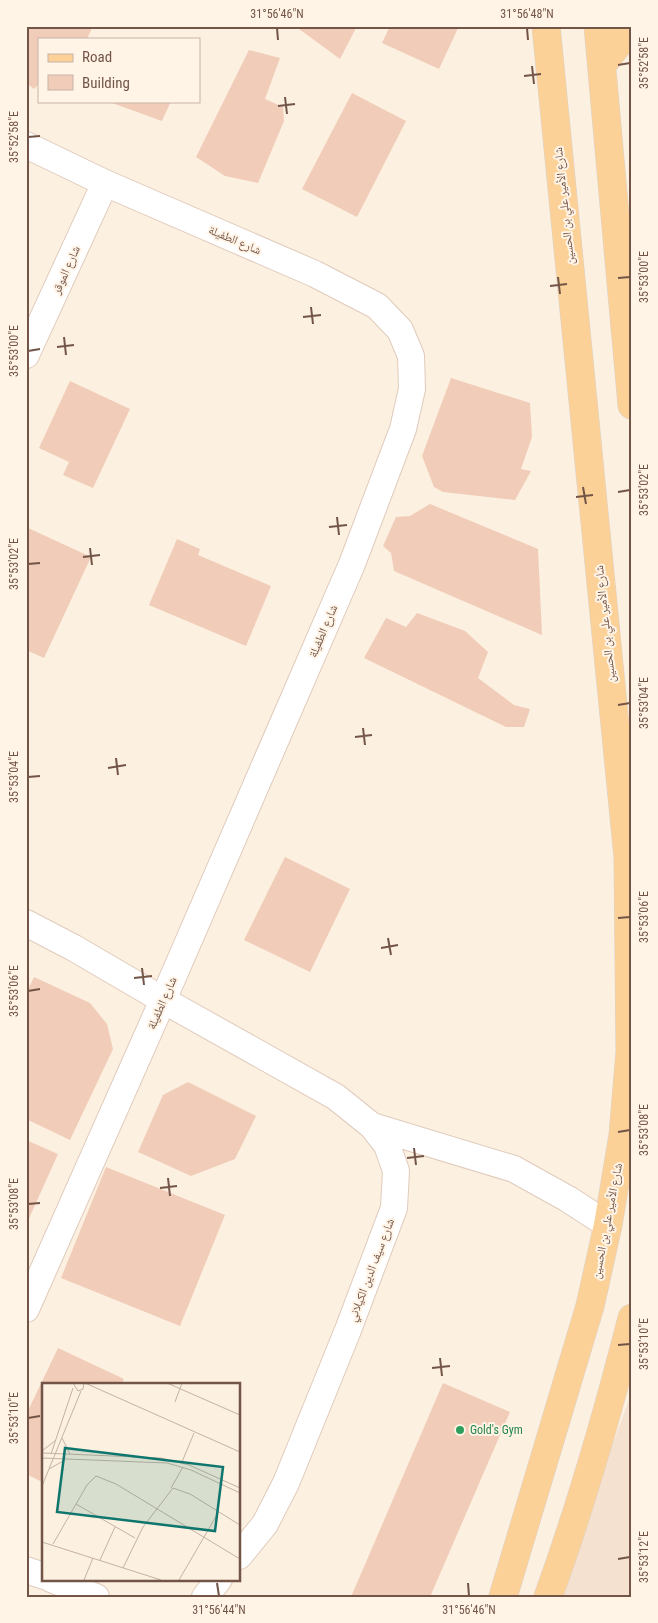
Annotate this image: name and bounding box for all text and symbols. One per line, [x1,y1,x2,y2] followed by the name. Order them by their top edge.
[250,7,304,21] text: 31°56'46"N
[500,7,554,21] text: 31°56'48"N
[637,37,651,89] text: 35°52'58"E
[38,38,200,102] legend
[82,48,112,66] text: Road
[82,74,130,92] text: Building
[7,111,21,163] text: 35°52'58"E
[551,146,580,265] street label: شارع الأمير علي بن الحسين
[206,223,264,258] street label: شارع الطفيلة
[49,244,84,298] street label: شارع الموقر
[637,251,651,303] text: 35°53'00"E
[7,325,21,377] text: 35°53'00"E
[637,464,651,516] text: 35°53'02"E
[7,538,21,590] text: 35°53'02"E
[592,564,621,683] street label: شارع الأمير علي بن الحسين
[306,602,341,660] street label: شارع الطفيلة
[637,677,651,729] text: 35°53'04"E
[7,751,21,803] text: 35°53'04"E
[637,891,651,943] text: 35°53'06"E
[7,965,21,1017] text: 35°53'06"E
[144,975,181,1032] street label: شارع الطفيلة
[637,1104,651,1156] text: 35°53'08"E
[589,1162,628,1281] street label: شارع الأمير علي بن الحسين
[7,1178,21,1230] text: 35°53'08"E
[345,1216,400,1325] street label: شارع سيف الدين الكيلاني
[637,1318,651,1370] text: 35°53'10"E
[42,1383,240,1580] inset map
[7,1392,21,1444] text: 35°53'10"E
[470,1423,523,1437] place label: Gold's Gym
[454,1424,466,1436] marker: Gold's Gym
[637,1531,651,1583] text: 35°53'12"E
[192,1603,246,1617] text: 31°56'44"N
[442,1603,496,1617] text: 31°56'46"N

